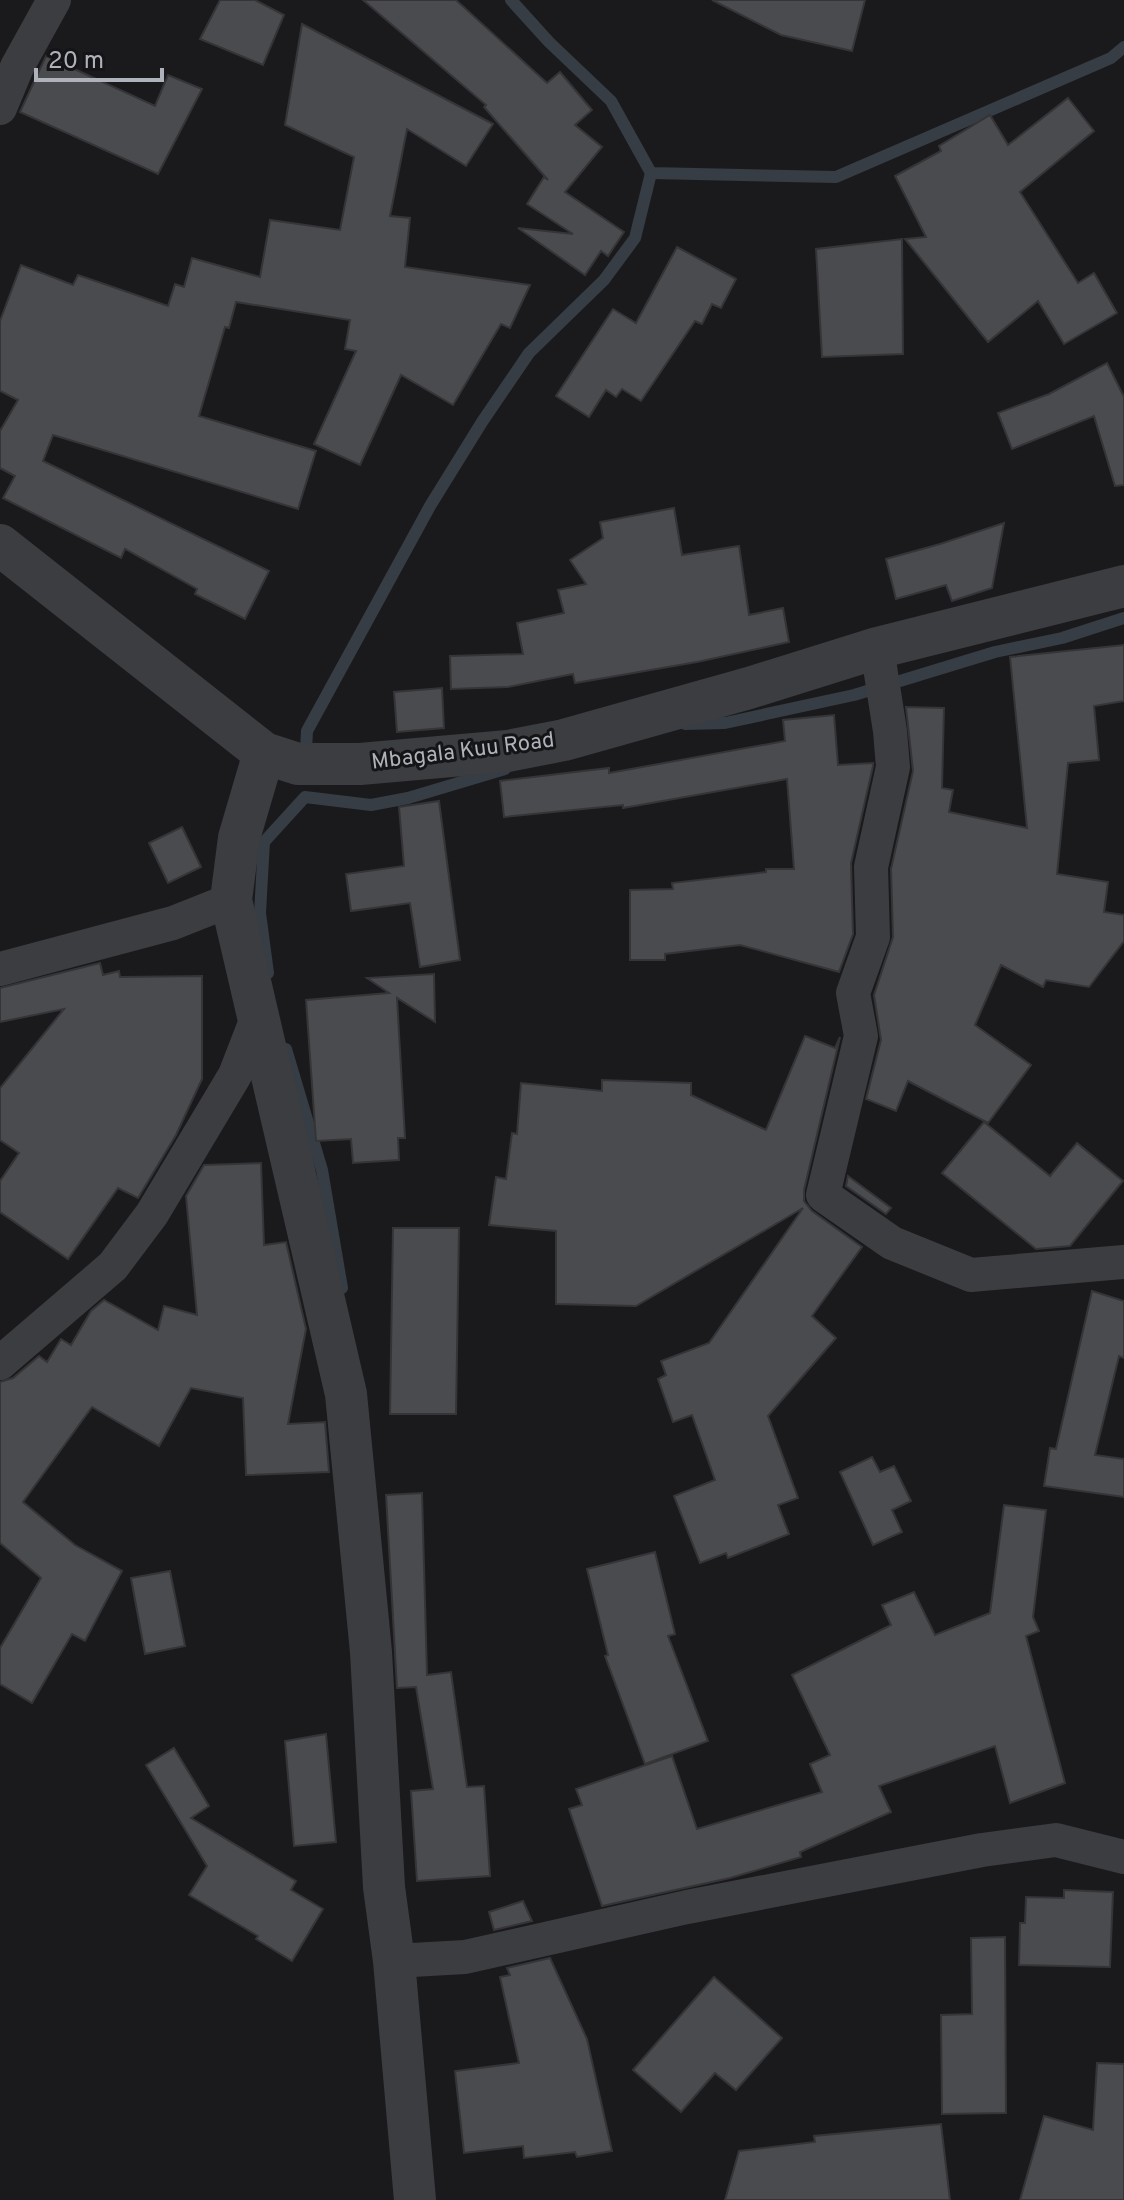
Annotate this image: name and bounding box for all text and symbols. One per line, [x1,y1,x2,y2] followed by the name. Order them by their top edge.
[36,32,162,82] scale bar
[48,47,104,77] text: 20 m
[370,727,556,777] street label: Mbagala Kuu Road

